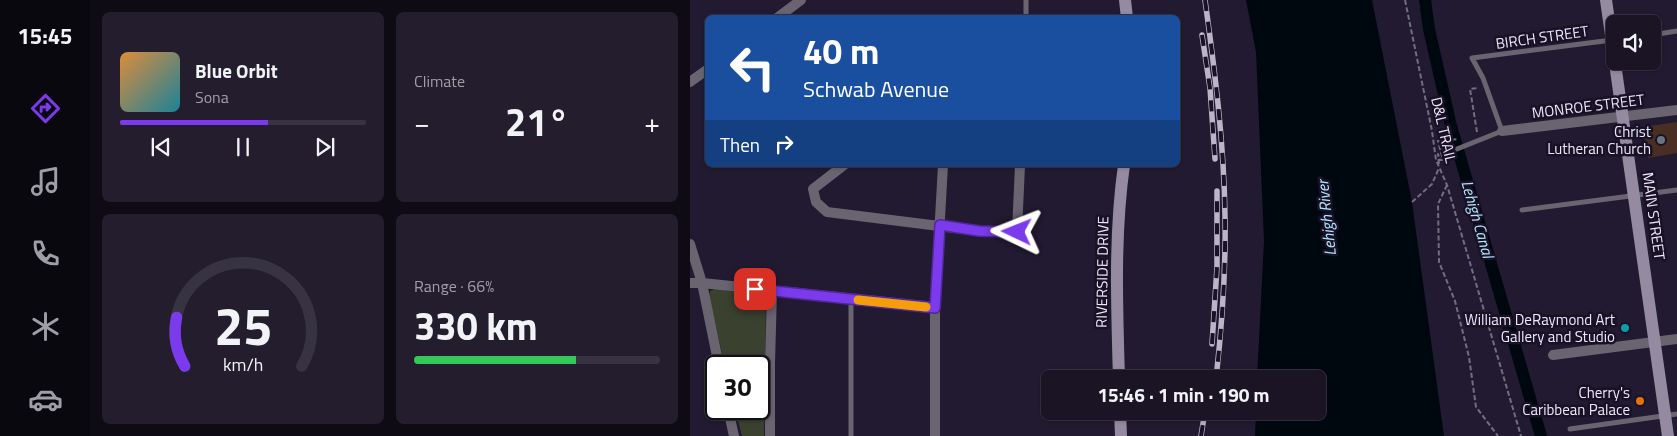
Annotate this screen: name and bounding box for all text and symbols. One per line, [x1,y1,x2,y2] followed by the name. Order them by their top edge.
[1606,15,1661,70] map controls
[1606,15,1661,70] button: sound
[18,19,72,53] text: 15:45
[1494,19,1590,55] street label: BIRCH STREET
[803,24,879,78] text: 40 m
[720,35,785,100] icon: left
[195,56,278,85] text: Blue Orbit
[414,69,465,93] text: Climate
[803,72,949,106] text: Schwab Avenue
[195,85,229,109] text: Sona
[1530,88,1646,124] street label: MONROE STREET
[28,91,63,126] icon: directions
[505,93,569,151] text: 21°
[1425,95,1463,165] street label: D&L TRAIL
[414,101,430,144] text: −
[644,101,660,144] text: +
[1547,120,1652,160] place label: Christ Lutheran Church
[720,130,760,159] text: Then
[770,130,798,158] icon: right
[147,133,175,161] icon: previous
[229,133,257,161] icon: pause
[311,133,339,161] icon: next
[1655,134,1667,146] marker: Christ Lutheran Church
[28,164,63,199] icon: music
[1636,171,1672,261] street label: MAIN STREET
[1310,177,1342,257] water label: Lehigh River
[1455,177,1501,262] water label: Lehigh Canal
[990,205,1042,257] position arrow
[1090,216,1114,328] street label: RIVERSIDE DRIVE
[28,236,63,271] icon: phone
[734,268,776,310] pin
[414,274,494,298] text: Range · 66%
[741,275,769,303] icon: arrive
[214,286,272,365] text: 25
[414,297,538,355] text: 330 km
[1465,308,1616,348] place label: William DeRaymond Art Gallery and Studio
[28,309,63,344] icon: climate
[1619,322,1631,334] marker: William DeRaymond Art Gallery and Studio
[223,351,263,378] text: km/h
[705,355,770,420] speed limit sign: 30
[1097,380,1270,409] text: 15:46 · 1 min · 190 m
[1522,381,1630,421] place label: Cherry's Caribbean Palace
[28,382,63,417] icon: car
[1634,395,1646,407] marker: Cherry's Caribbean Palace

